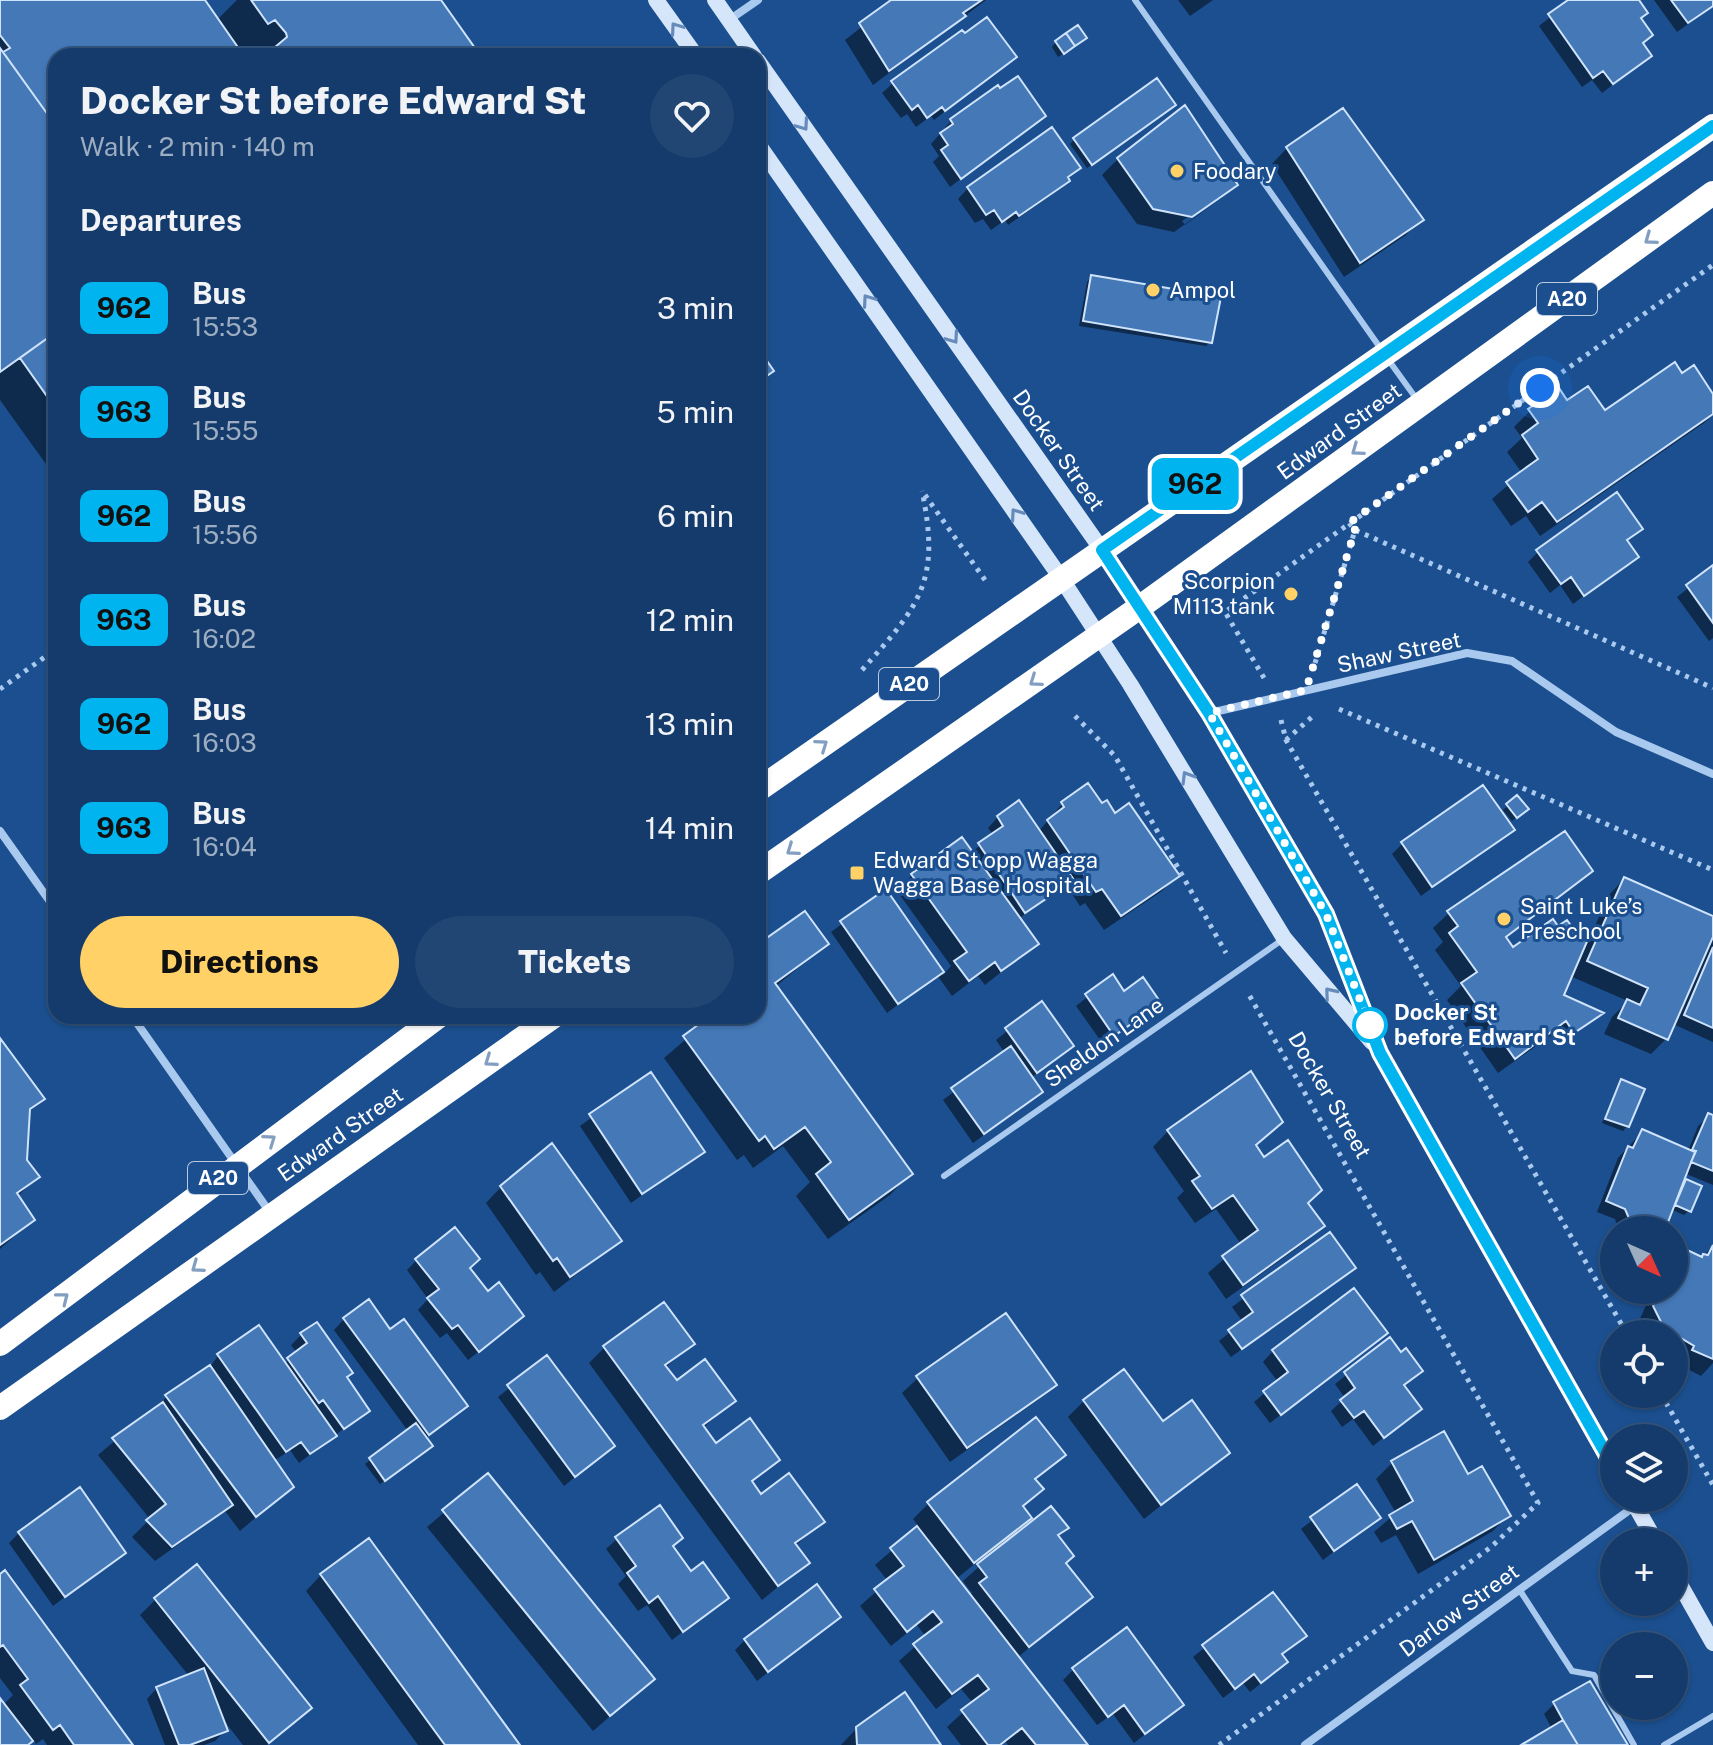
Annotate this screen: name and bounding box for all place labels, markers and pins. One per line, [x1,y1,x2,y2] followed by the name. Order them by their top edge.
[1193,158,1277,184] place label: Foodary
[1168,162,1186,180] marker: Foodary
[1169,277,1236,303] place label: Ampol
[1144,281,1162,299] marker: Ampol
[1173,568,1275,619] place label: Scorpion M113 tank
[1282,585,1300,603] marker: Scorpion M113 tank
[873,847,1098,898] place label: Edward St opp Wagga Wagga Base Hospital
[848,864,866,882] marker: Edward St opp Wagga Wagga Base Hospital
[1520,893,1642,944] place label: Saint Luke’s Preschool
[1495,910,1513,928] marker: Saint Luke’s Preschool
[1394,999,1576,1050] place label: Docker St before Edward St
[1353,1008,1387,1042] marker: Docker St before Edward St

